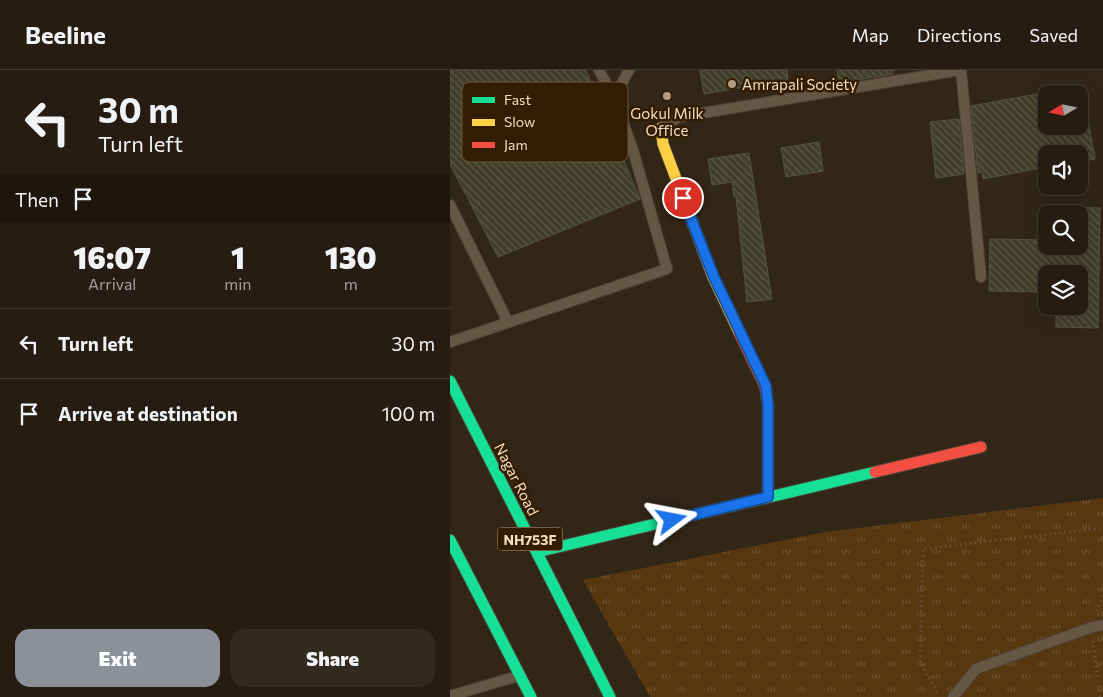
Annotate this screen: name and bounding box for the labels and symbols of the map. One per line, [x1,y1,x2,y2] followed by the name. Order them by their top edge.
[742,75,857,93] place label: Amrapali Society
[726,78,738,90] marker: Amrapali Society
[462,82,628,162] legend
[1038,85,1088,135] north arrow
[661,90,673,102] marker: Gokul Milk Office
[504,91,531,108] text: Fast
[630,104,704,139] place label: Gokul Milk Office
[504,113,535,130] text: Slow
[504,136,528,153] text: Jam
[662,177,704,219] pin
[491,440,543,518] street label: Nagar Road
[645,493,697,545] position arrow
[498,528,562,550] road number: NH753F

